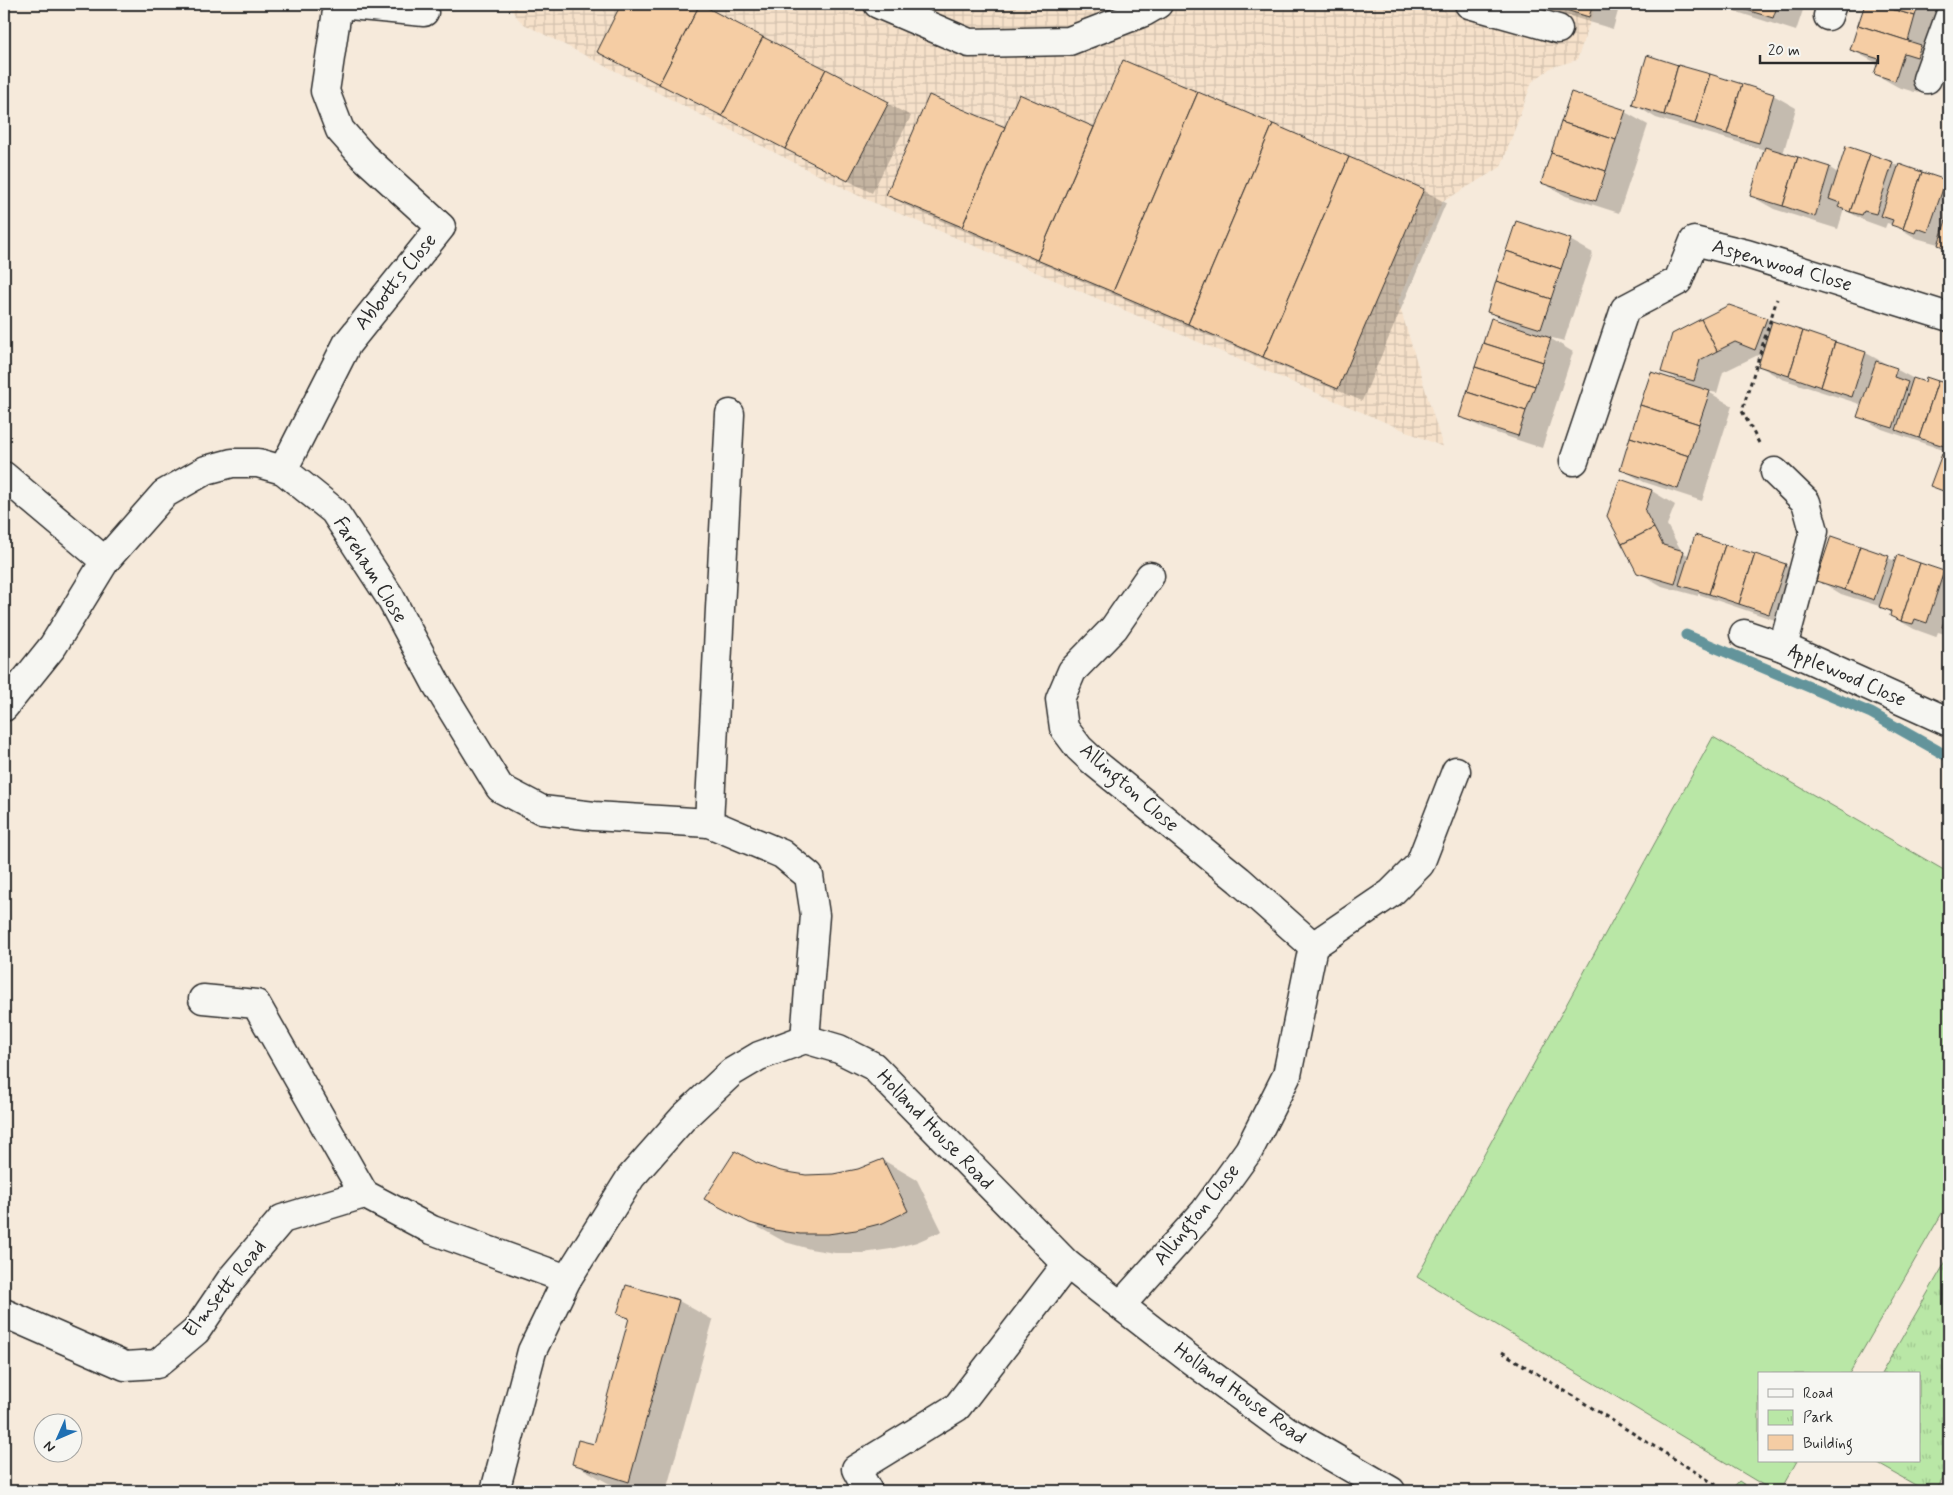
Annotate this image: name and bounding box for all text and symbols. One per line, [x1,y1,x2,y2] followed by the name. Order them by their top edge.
[1760,32,1878,64] scale bar
[1768,41,1800,61] text: 20 m
[349,228,443,336] street label: Abbotts Close
[1709,233,1855,299] street label: Aspenwood Close
[327,512,413,628] street label: Fareham Close
[1783,638,1910,715] street label: Applewood Close
[1072,737,1184,840] street label: Allington Close
[870,1064,1000,1196] street label: Holland House Road
[1148,1158,1248,1273] street label: Allington Close
[177,1234,273,1344] street label: Elmsett Road
[1168,1337,1312,1451] street label: Holland House Road
[1758,1372,1920,1462] legend
[1803,1384,1833,1404] text: Road
[1803,1408,1833,1428] text: Park
[32,1412,82,1462] north arrow
[1803,1434,1853,1455] text: Building
[40,1437,59,1456] text: N

